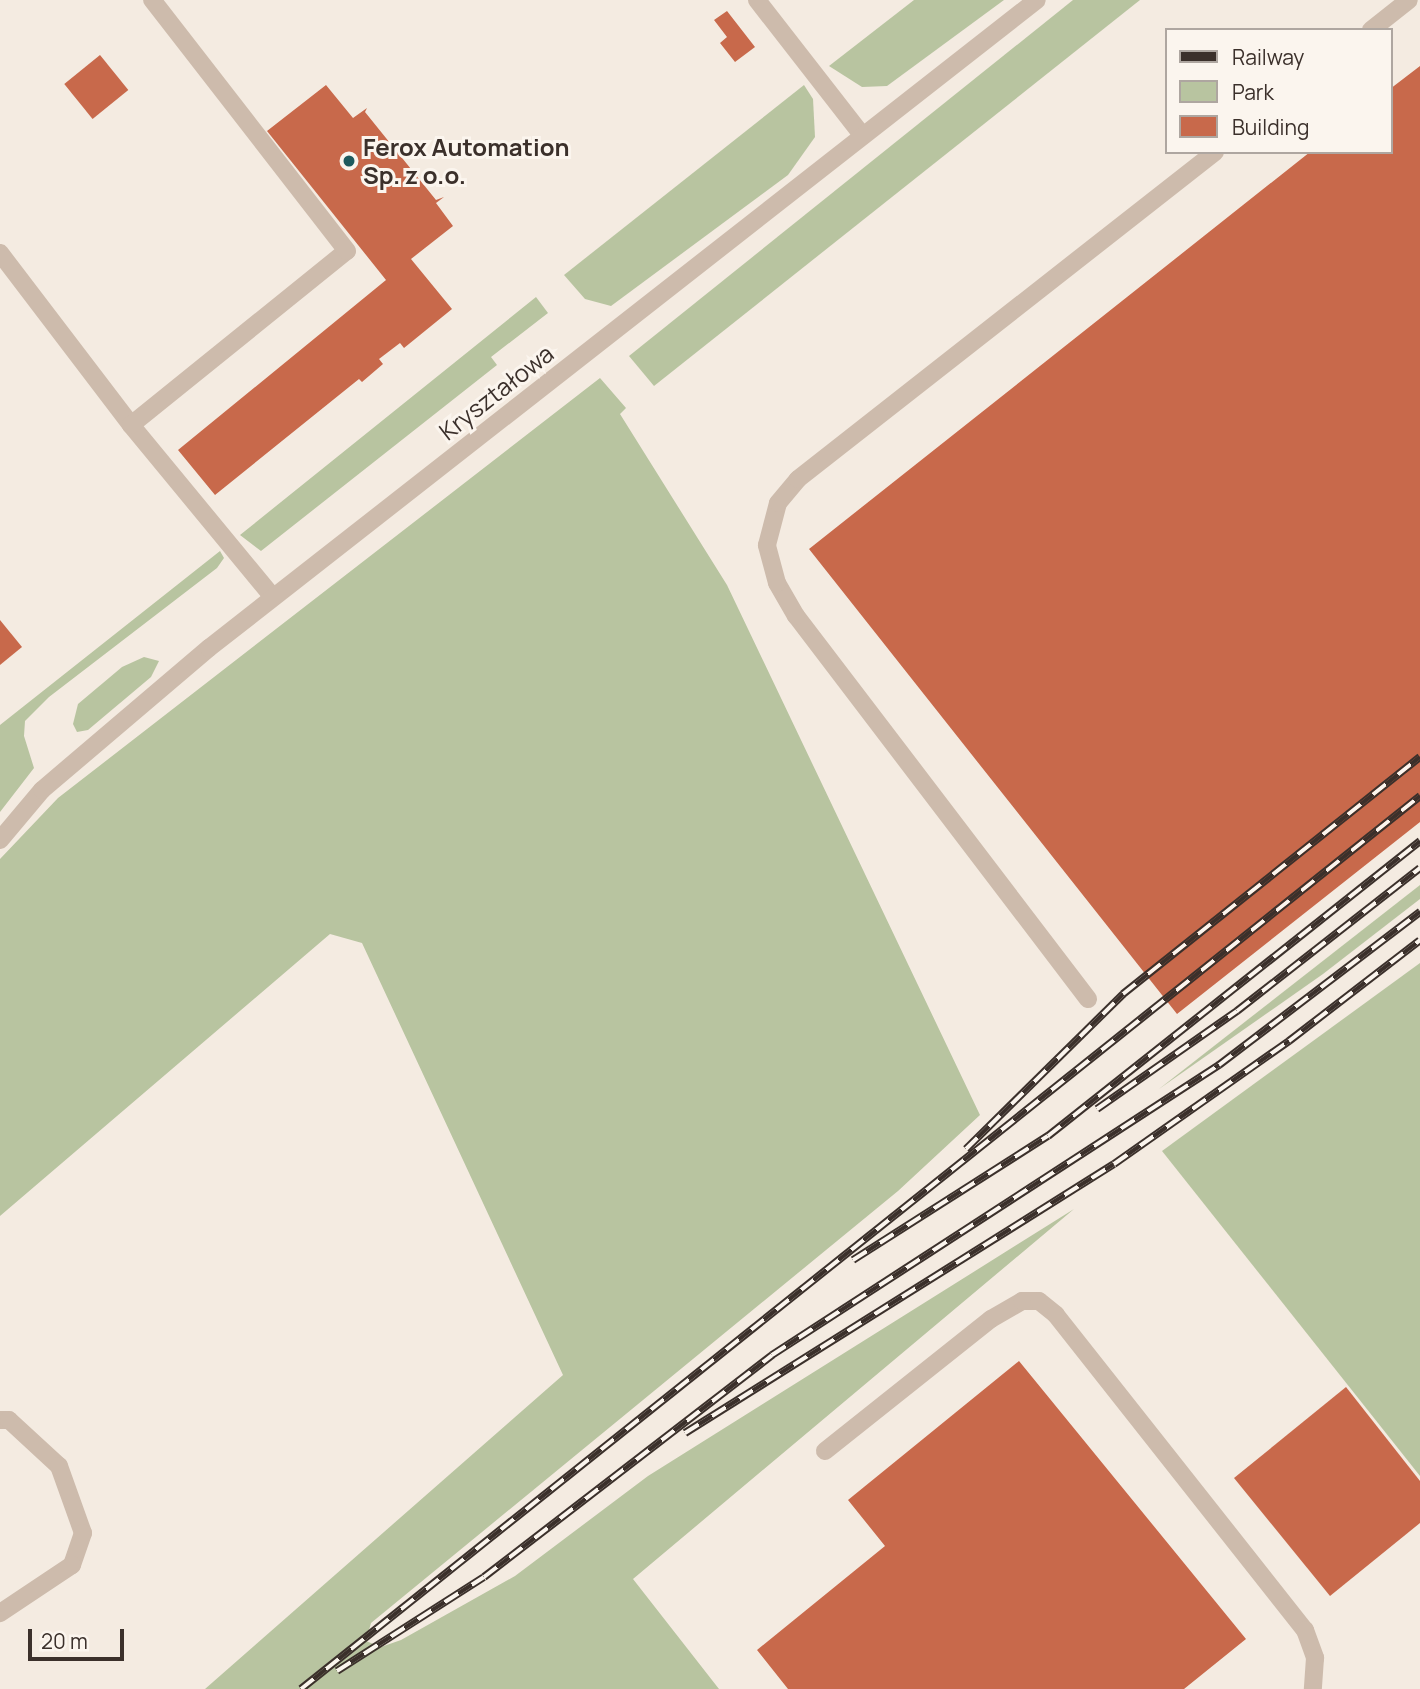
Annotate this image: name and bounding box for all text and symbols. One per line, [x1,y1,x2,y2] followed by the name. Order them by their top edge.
[1164,28,1392,154] legend
[1232,43,1304,71] text: Railway
[1232,78,1274,106] text: Park
[1232,113,1309,141] text: Building
[363,133,570,189] place label: Ferox Automation Sp. z o.o.
[341,153,357,169] marker: Ferox Automation Sp. z o.o.
[433,338,559,446] street label: Kryształowa
[32,1616,128,1660] scale bar
[41,1627,88,1655] text: 20 m

